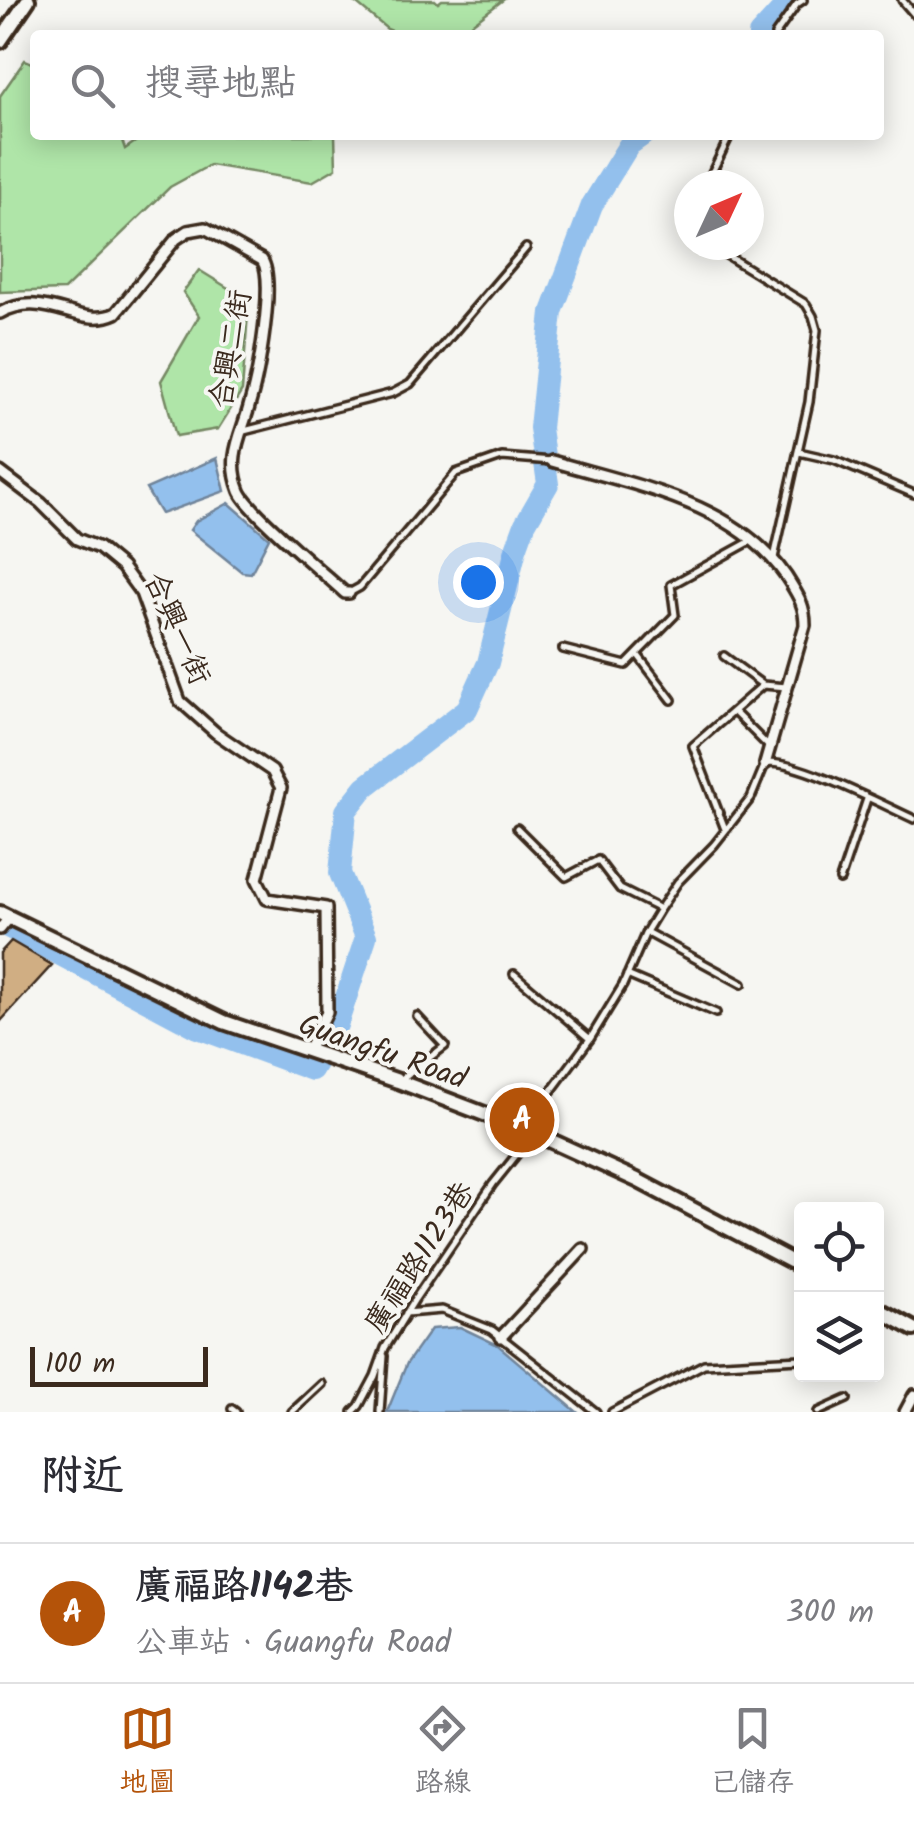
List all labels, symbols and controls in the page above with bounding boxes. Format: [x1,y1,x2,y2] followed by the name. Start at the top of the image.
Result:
[30,30,884,140] search box
[145,55,297,115] text: 搜尋地點
[65,58,120,113] icon: search
[674,170,764,260] north arrow
[198,286,266,413] street label: 合興二街
[453,557,504,608] your location
[130,564,223,693] street label: 合興一街
[292,1002,474,1104] street label: Guangfu Road
[490,1082,554,1158] pin: A
[353,1172,488,1344] street label: 廣福路1123巷
[794,1202,884,1382] map controls
[794,1202,884,1292] button: locate
[794,1292,884,1382] button: layers
[30,1342,208,1386] scale bar
[45,1342,115,1387] text: 100 m
[40,1444,124,1511] text: 附近
[135,1558,353,1618] text: 廣福路1142巷
[62,1588,83,1639] text: A
[785,1588,874,1639] text: 300 m
[135,1618,451,1669] text: 公車站 · Guangfu Road
[120,1701,176,1806] tab: 地圖
[415,1701,471,1806] tab: 路線
[710,1701,794,1806] tab: 已儲存

